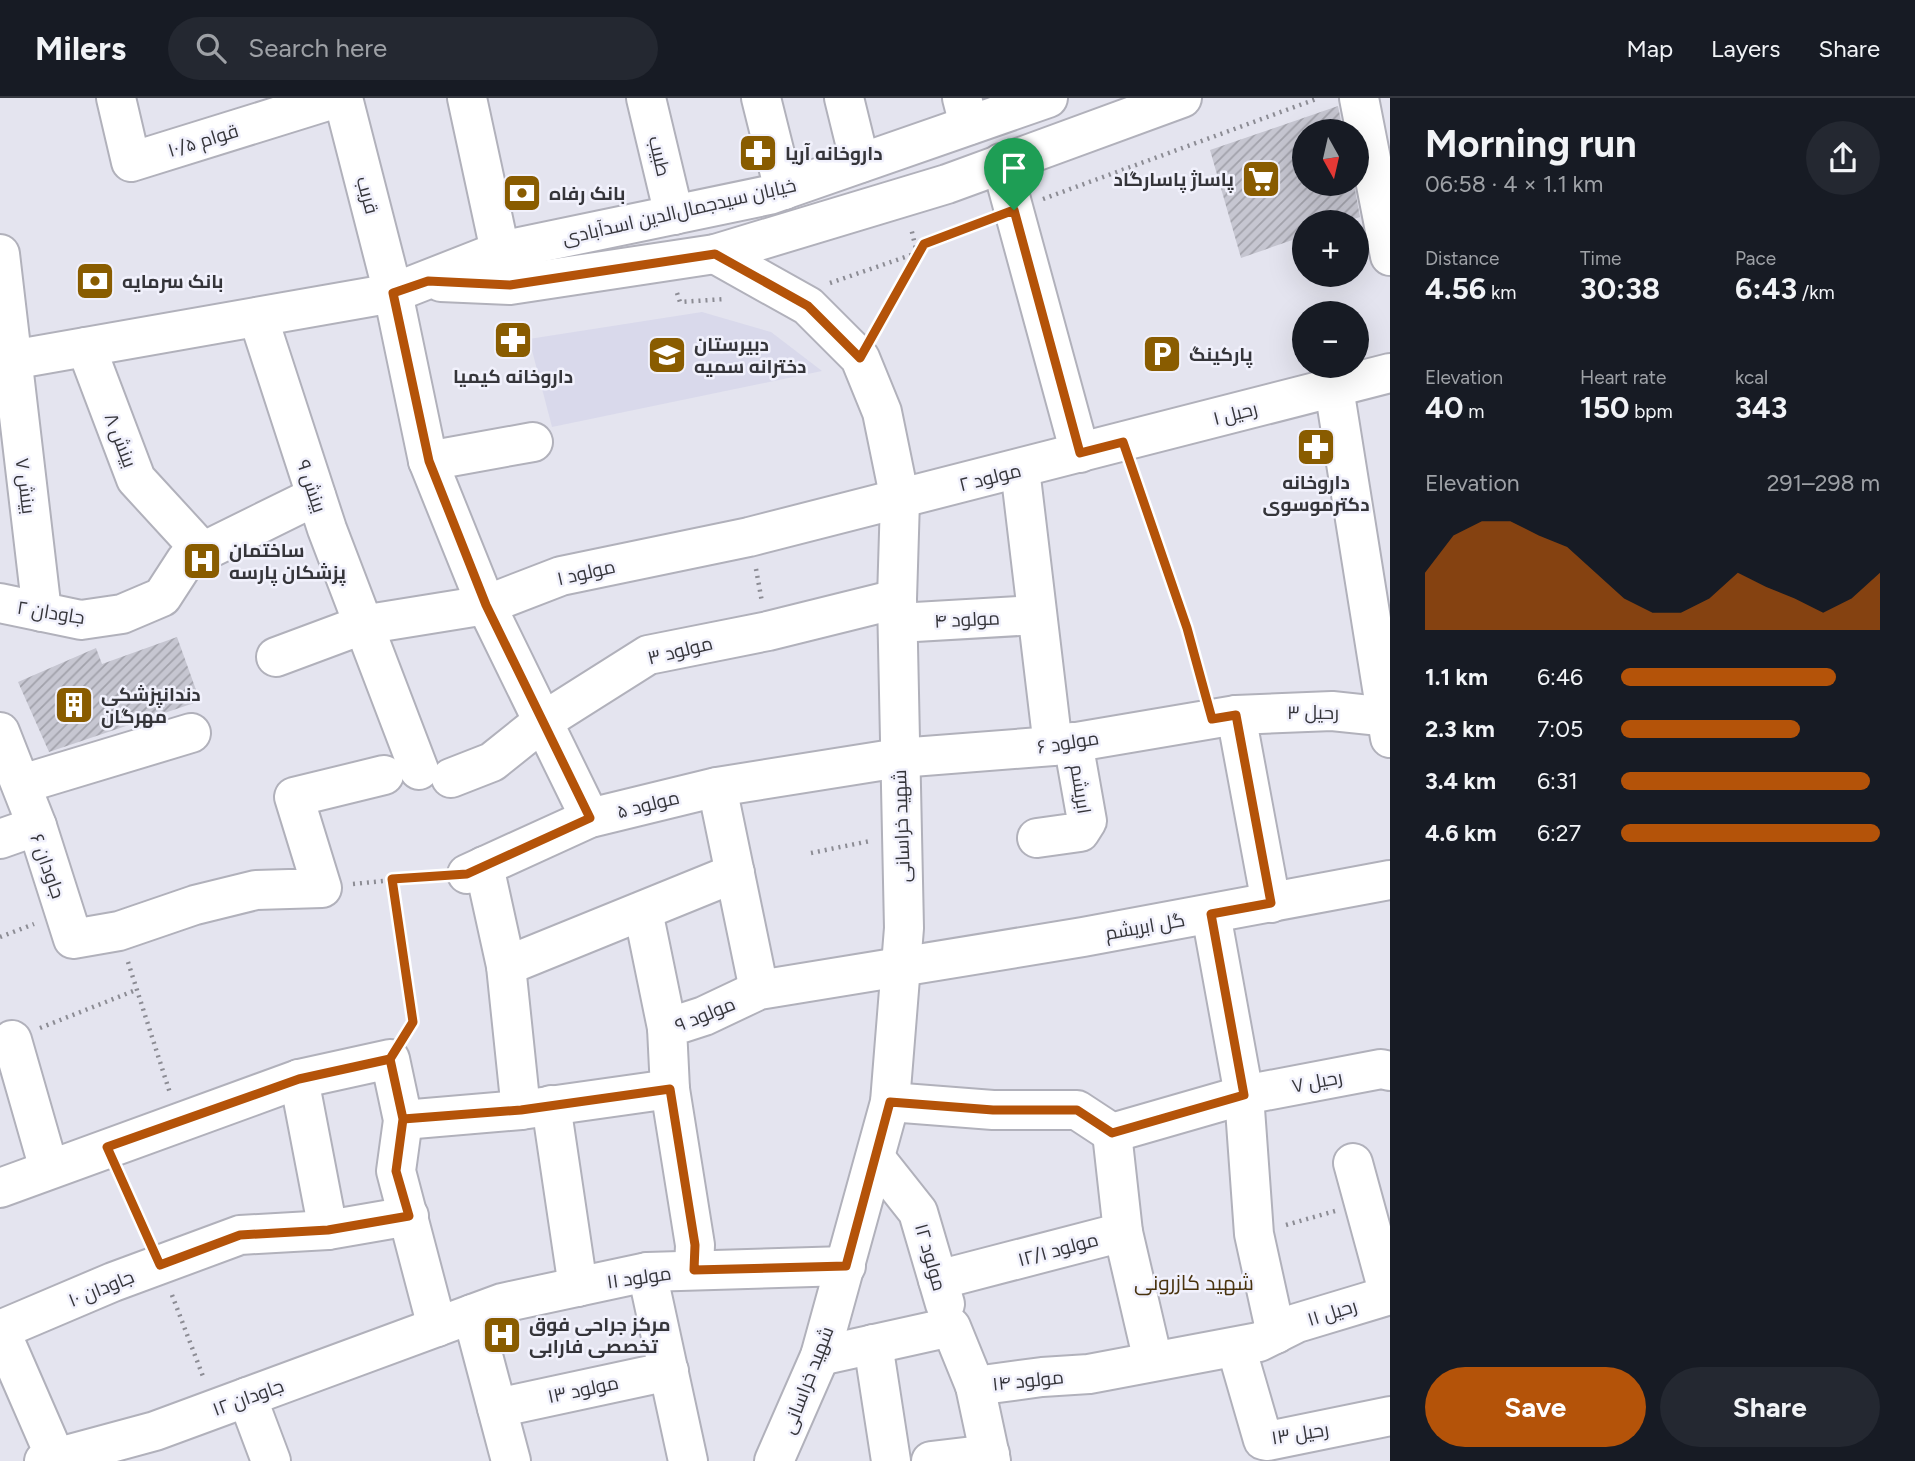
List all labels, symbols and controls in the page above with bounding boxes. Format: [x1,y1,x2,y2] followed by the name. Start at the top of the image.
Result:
[168,17,658,80] search box
[35,29,126,68] text: Milers
[192,29,230,67] icon: search
[248,32,387,64] text: Search here
[1626,34,1673,63] text: Map
[1711,34,1780,63] text: Layers
[1818,34,1880,63] text: Share
[165,119,242,164] street label: قوام ۱۰/۵
[1292,119,1368,196] north arrow
[1292,119,1369,378] map controls
[1425,121,1637,167] text: Morning run
[1806,121,1880,195] button: share
[737,132,779,174] pharmacy icon: داروخانه آریا
[644,134,675,179] street label: طبیب
[984,138,1044,210] pin
[785,142,883,165] place label: داروخانه آریا
[995,149,1033,187] icon: arrive
[1240,158,1282,200] supermarket icon: پاساژ پاسارگاد
[1114,168,1234,193] place label: پاساژ پاسارگاد
[1425,170,1603,198] text: 06:58 · 4 × 1.1 km
[501,172,543,214] bank icon: بانک رفاه
[560,173,798,250] street label: خیابان سیدجمال‌الدین اسدآبادی
[352,174,384,216] street label: قریب
[549,182,625,205] place label: بانک رفاه
[1292,210,1369,287] button: +
[1425,247,1499,270] text: Distance
[1580,247,1621,270] text: Time
[1735,247,1776,270] text: Pace
[74,260,116,302] bank icon: بانک سرمایه
[122,270,224,293] place label: بانک سرمایه
[1425,270,1486,307] text: 4.56
[1580,270,1660,307] text: 30:38
[1735,270,1797,307] text: 6:43
[1486,281,1516,304] text: km
[1797,281,1835,304] text: /km
[1292,301,1369,378] button: −
[492,319,534,361] pharmacy icon: داروخانه کیمیا
[694,333,807,378] place label: دبیرستان دخترانه سمیه
[1141,333,1183,375] parking icon: پارکینگ
[646,334,688,376] school or university icon: دبیرستان دخترانه سمیه
[1189,343,1253,368] place label: پارکینگ
[453,365,573,388] place label: داروخانه کیمیا
[1425,366,1503,389] text: Elevation
[1580,366,1666,389] text: Heart rate
[1735,366,1768,389] text: kcal
[1425,389,1463,426] text: 40
[1580,389,1630,426] text: 150
[1735,389,1787,426] text: 343
[1211,397,1260,430] street label: رحیل ۱
[1463,400,1484,423] text: m
[1630,400,1673,423] text: bpm
[100,410,141,471] street label: بینش ۸
[1295,426,1337,468] pharmacy icon: داروخانه دکترموسوی
[11,457,40,516] street label: بینش ۷
[292,457,331,516] street label: بینش ۹
[957,459,1024,496] street label: مولود ۲
[1425,469,1520,497] text: Elevation
[1767,469,1880,497] text: 291–298 m
[1262,471,1370,516] place label: داروخانه دکترموسوی
[229,539,346,586] place label: ساختمان پزشکان پارسه
[181,540,223,582] hospital icon: ساختمان پزشکان پارسه
[555,555,618,590] street label: مولود ۱
[15,596,86,629] street label: جاودان ۲
[934,606,1001,633] street label: مولود ۴
[645,631,715,670] street label: مولود ۳
[1425,663,1488,691] text: 1.1 km
[1537,663,1583,691] text: 6:46
[101,683,201,728] place label: دندانپزشکی مهرگان
[53,684,95,726] building icon: دندانپزشکی مهرگان
[1287,701,1339,724] street label: رحیل ۳
[1425,715,1495,743] text: 2.3 km
[1537,715,1583,743] text: 7:05
[1035,726,1101,759] street label: مولود ۶
[1063,763,1096,816] street label: ابریشم
[1425,767,1496,795] text: 3.4 km
[1537,767,1578,795] text: 6:31
[888,769,915,883] street label: شهید خراسانی
[614,786,682,823] street label: مولود ۵
[1425,819,1497,847] text: 4.6 km
[1537,819,1581,847] text: 6:27
[25,831,70,902] street label: جاودان ۶
[1103,908,1187,947] street label: گل ابریشم
[672,992,739,1037] street label: مولود ۹
[1290,1065,1344,1098] street label: رحیل ۷
[910,1221,951,1294] street label: مولود ۱۲
[1015,1228,1101,1271] street label: مولود ۱۲/۱
[605,1262,673,1293] street label: مولود ۱۱
[65,1265,137,1312] street label: جاودان ۱۰
[1134,1270,1254,1296] district label: شهید کازرونی
[1304,1294,1360,1331] street label: رحیل ۱۱
[529,1313,670,1358] place label: مرکز جراحی فوق تخصصی فارابی
[481,1314,523,1356] hospital icon: مرکز جراحی فوق تخصصی فارابی
[776,1323,838,1437] street label: شهید خراسانی
[991,1365,1065,1396] street label: مولود ۱۴
[1425,1367,1646,1447] button: Save
[1660,1367,1880,1447] button: Share
[546,1371,621,1408] street label: مولود ۱۳
[209,1374,287,1421] street label: جاودان ۱۲
[1270,1418,1330,1449] street label: رحیل ۱۳

